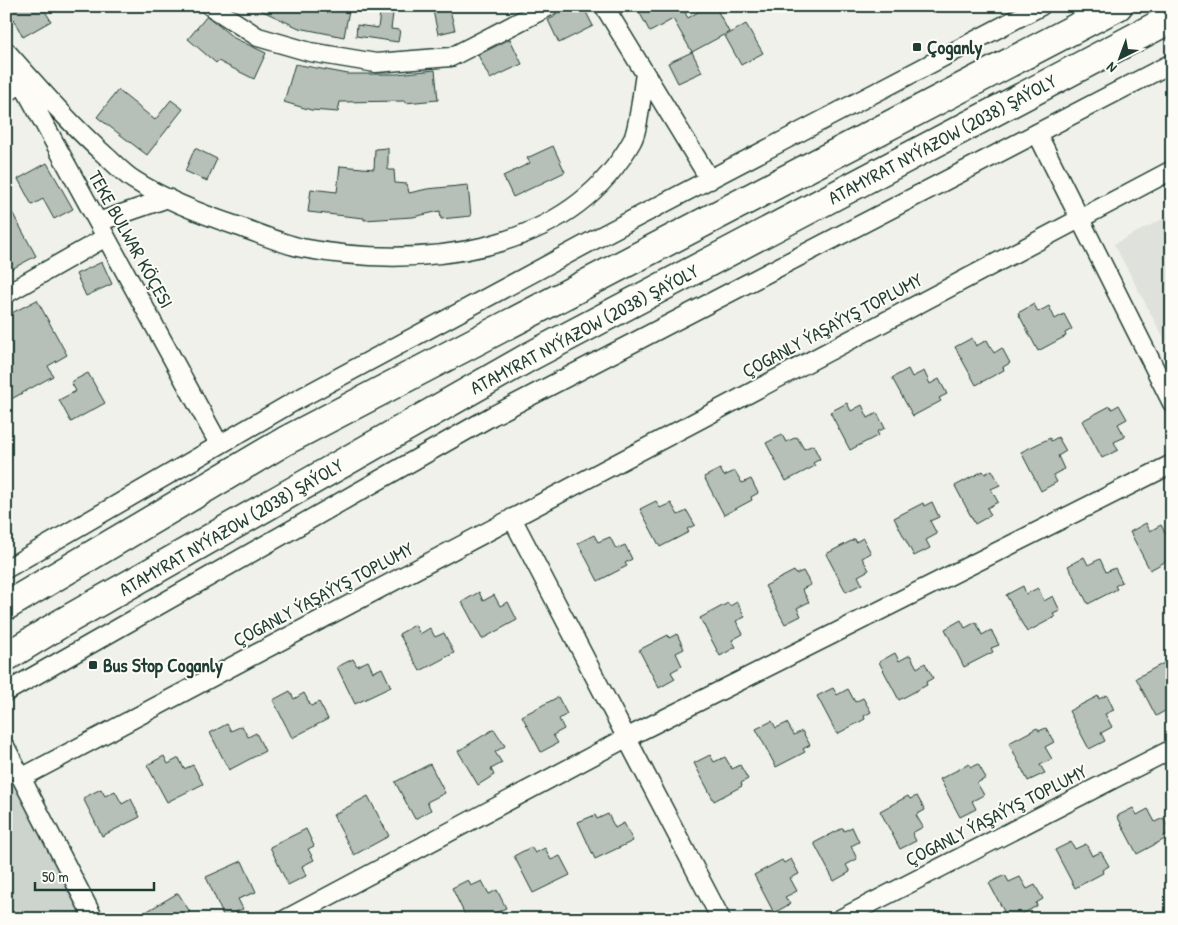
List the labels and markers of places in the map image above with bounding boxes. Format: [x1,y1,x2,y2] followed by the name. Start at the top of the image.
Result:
[927,34,983,61] place label: Çoganly
[911,41,923,53] marker: Çoganly
[103,652,223,679] place label: Bus Stop Coganly
[87,659,99,671] marker: Bus Stop Coganly

